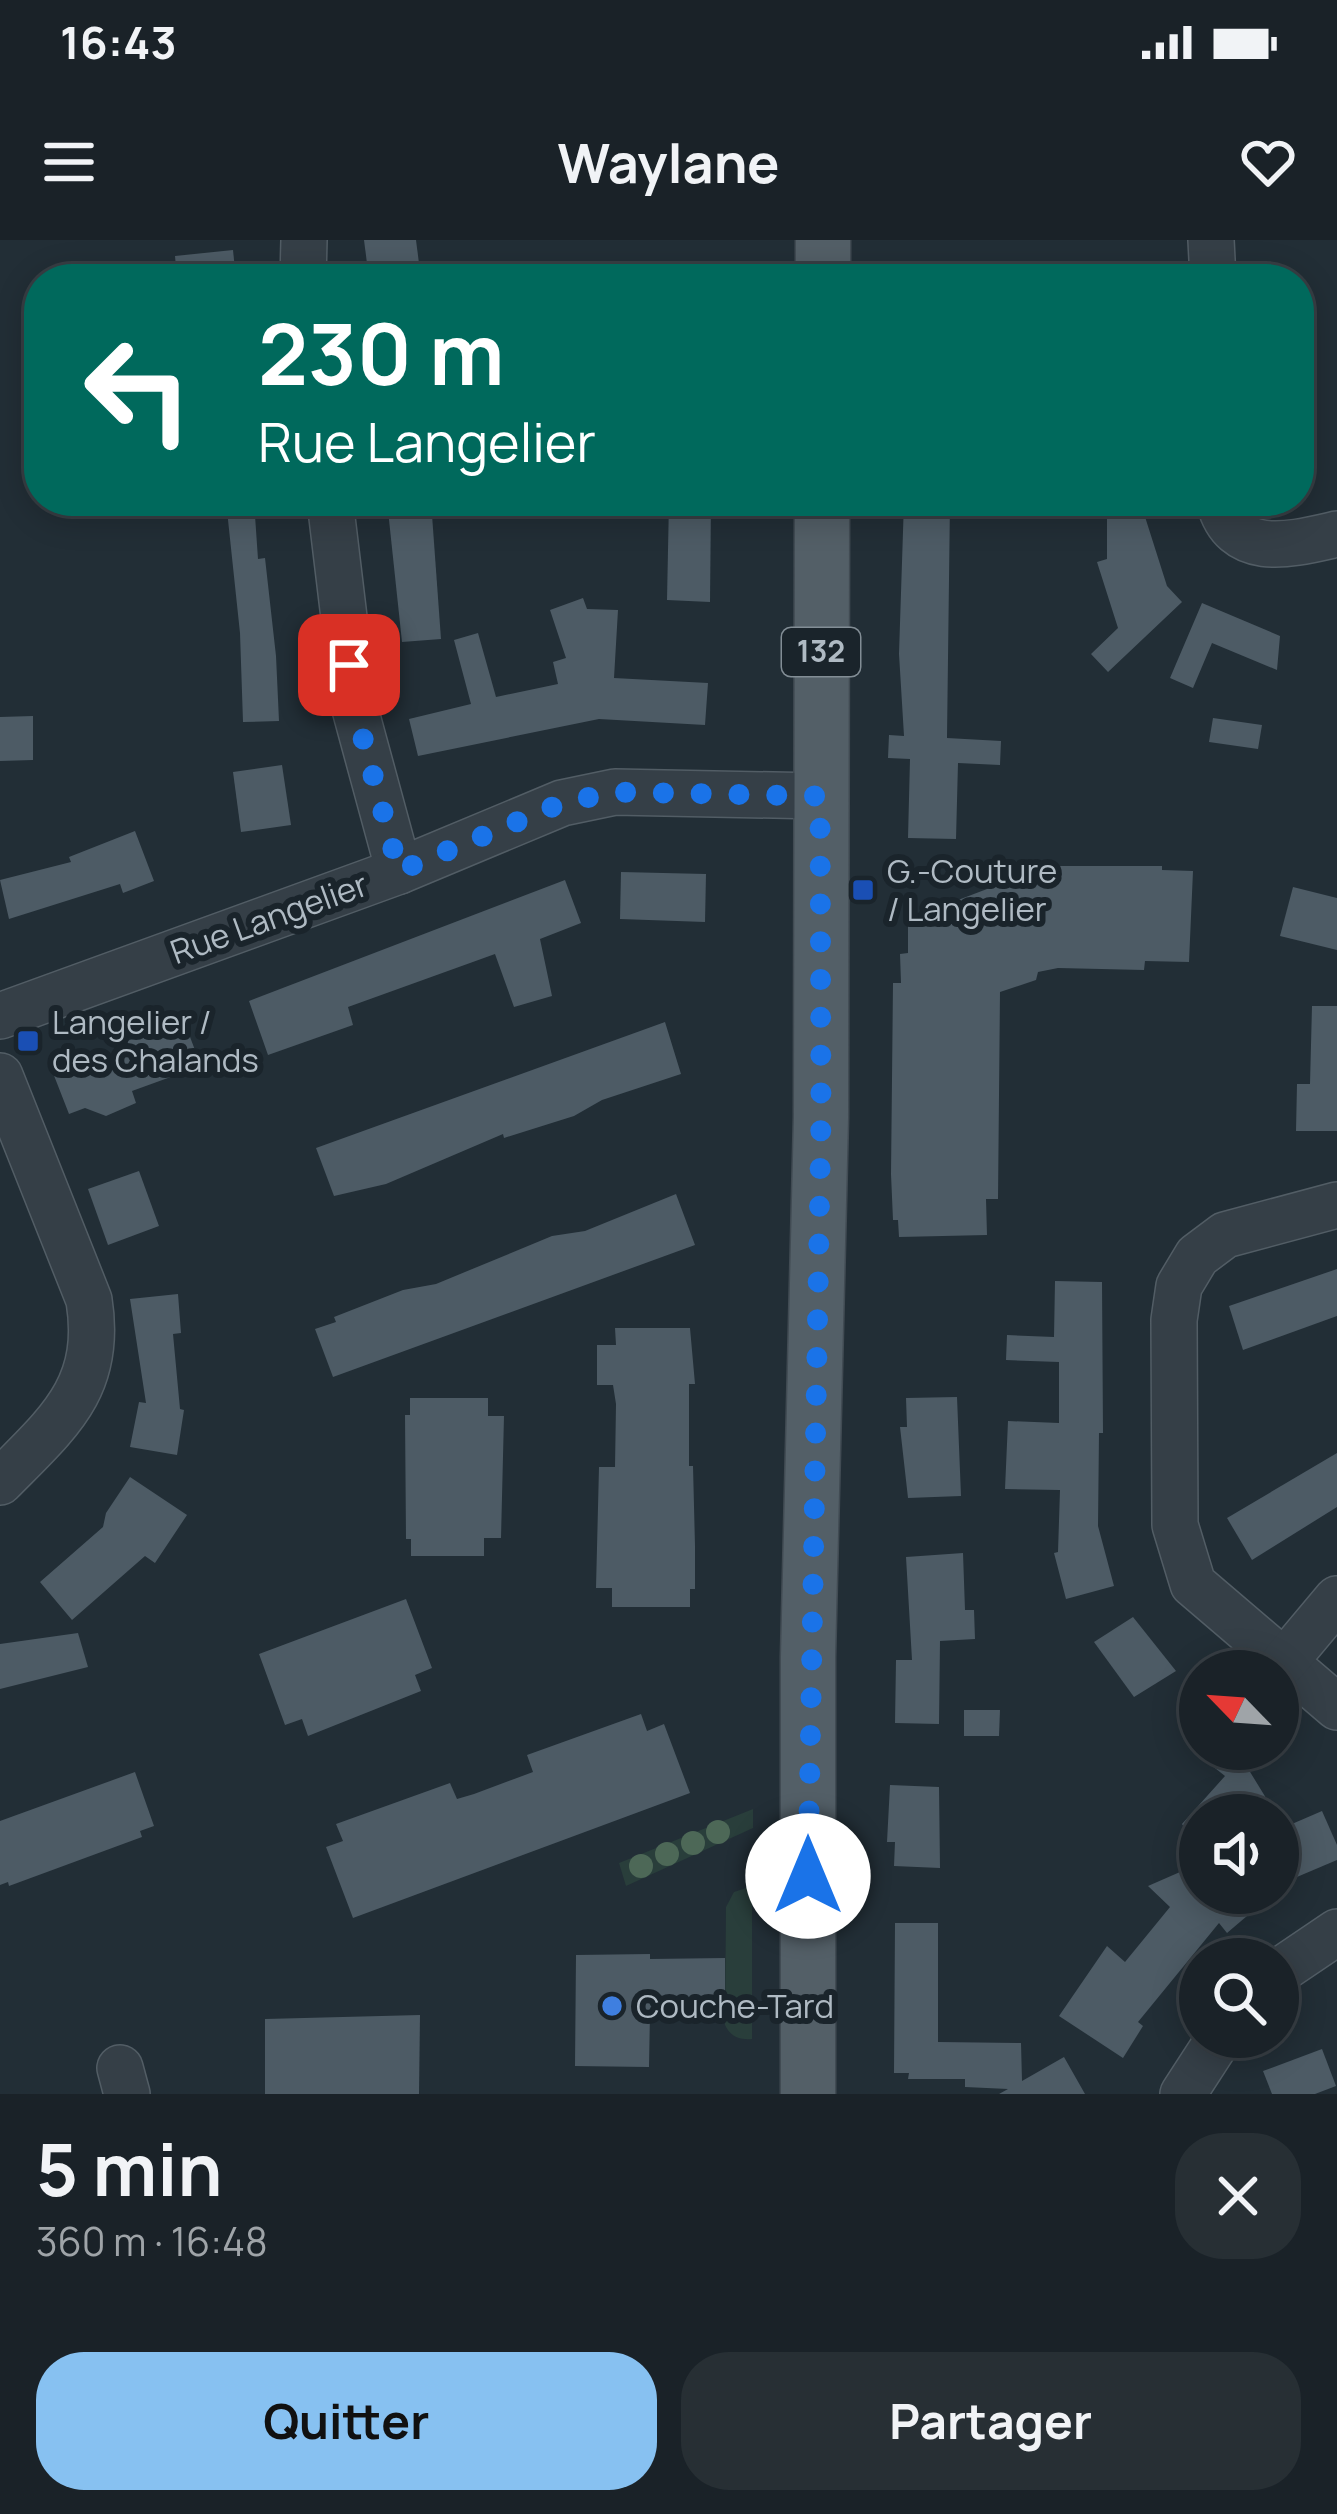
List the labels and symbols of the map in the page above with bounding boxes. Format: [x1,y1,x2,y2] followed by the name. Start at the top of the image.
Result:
[298,614,400,716] pin
[782,628,860,676] road number: 132
[887,848,1057,931] place label: G.-Couture / Langelier
[164,861,374,974] street label: Rue Langelier
[850,877,876,903] marker: G.-Couture / Langelier
[52,999,259,1082] place label: Langelier / des Chalands
[15,1028,41,1054] marker: Langelier / des Chalands
[1179,1650,1299,1770] north arrow
[745,1813,871,1939] position arrow
[636,1983,834,2028] place label: Couche-Tard
[599,1993,625,2019] marker: Couche-Tard

